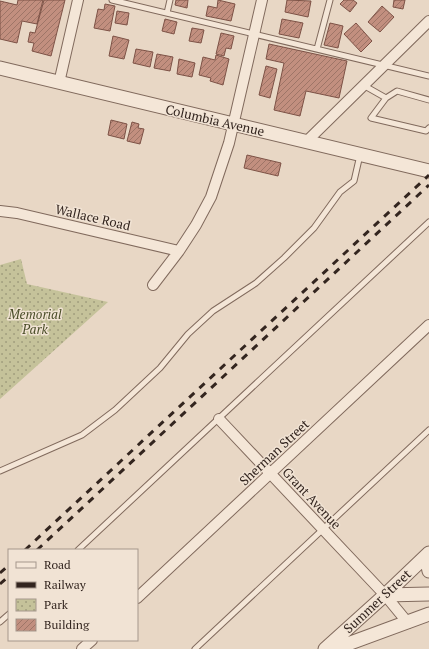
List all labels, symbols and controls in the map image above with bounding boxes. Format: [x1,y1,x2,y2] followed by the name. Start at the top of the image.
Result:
[164,100,266,140] street label: Columbia Avenue
[54,200,132,234] street label: Wallace Road
[7,305,62,338] park label: Memorial Park
[235,415,313,489] street label: Sherman Street
[279,463,345,533] street label: Grant Avenue
[8,549,138,641] legend
[44,557,71,572] text: Road
[339,565,415,637] street label: Summer Street
[44,577,87,592] text: Railway
[44,597,69,612] text: Park
[44,617,90,632] text: Building

